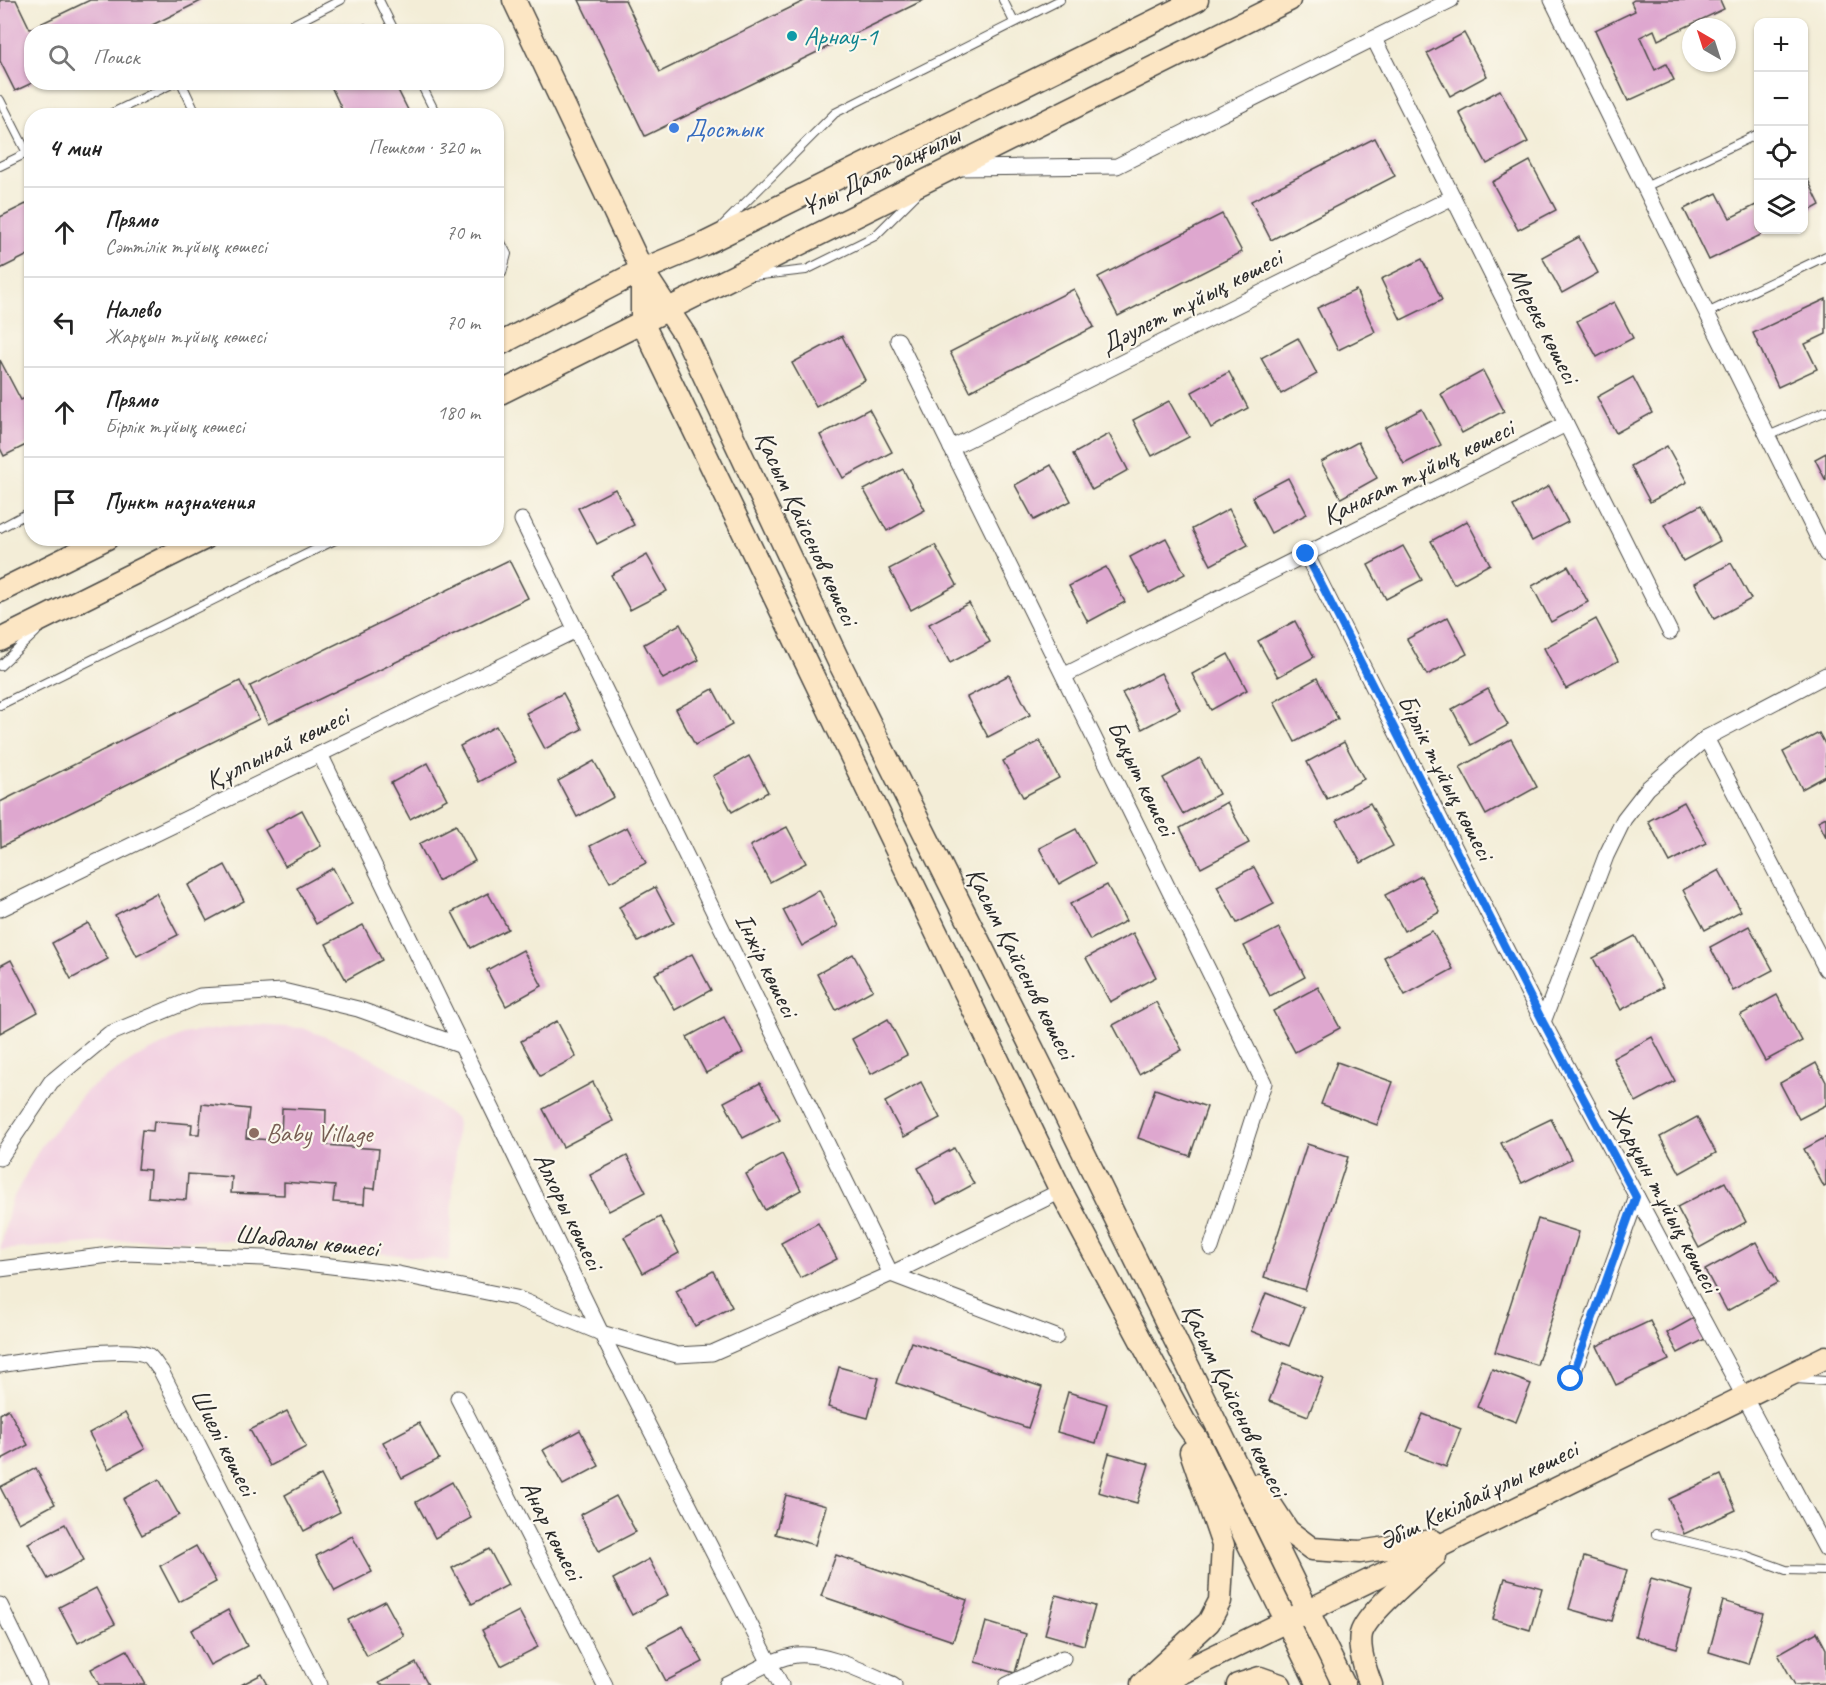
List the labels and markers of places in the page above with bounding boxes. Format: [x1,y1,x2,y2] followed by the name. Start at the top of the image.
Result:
[804,20,879,53] place label: Арнау-1
[785,29,799,43] marker: Арнау-1
[686,112,765,145] place label: Достык
[667,121,681,135] marker: Достык
[266,1117,375,1150] place label: Baby Village
[247,1126,261,1140] marker: Baby Village

